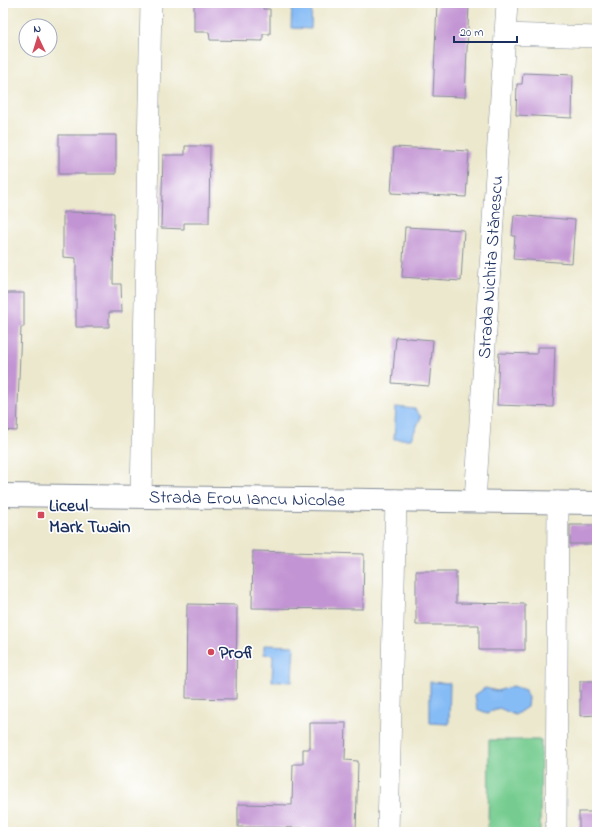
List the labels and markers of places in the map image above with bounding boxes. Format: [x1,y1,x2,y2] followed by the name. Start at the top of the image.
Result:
[49,494,131,541] place label: Liceul Mark Twain
[36,510,46,520] marker: Liceul Mark Twain
[219,641,255,667] place label: Profi
[206,647,216,657] marker: Profi

